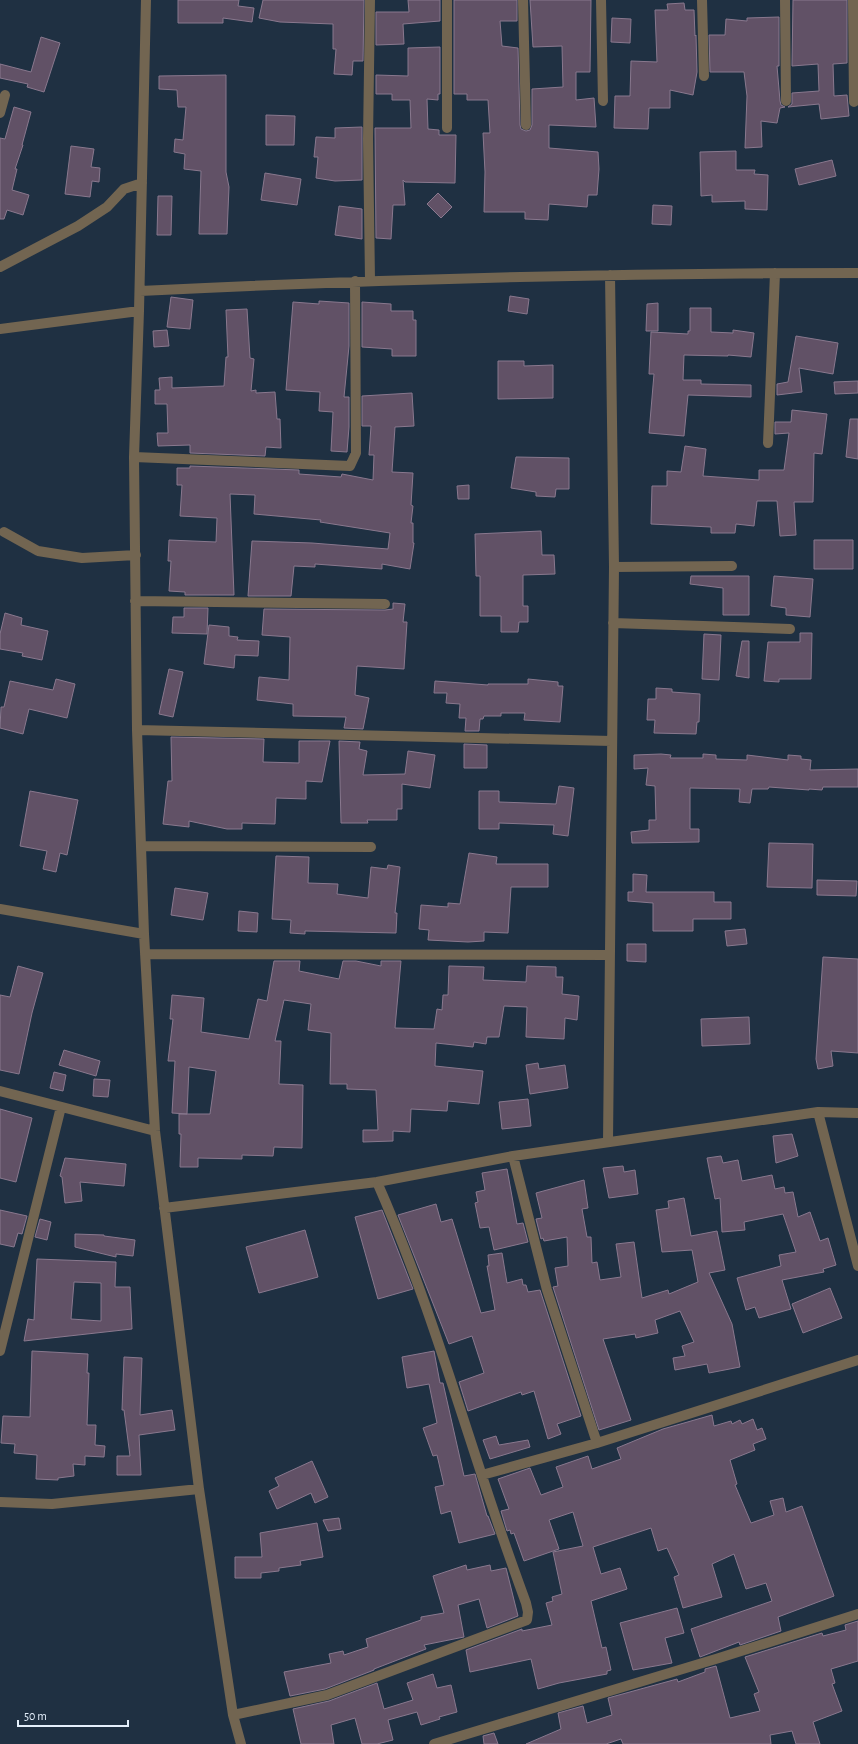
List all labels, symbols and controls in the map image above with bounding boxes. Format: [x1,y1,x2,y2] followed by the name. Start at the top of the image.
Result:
[18,1702,128,1728] scale bar
[24,1710,47,1722] text: 50 m

